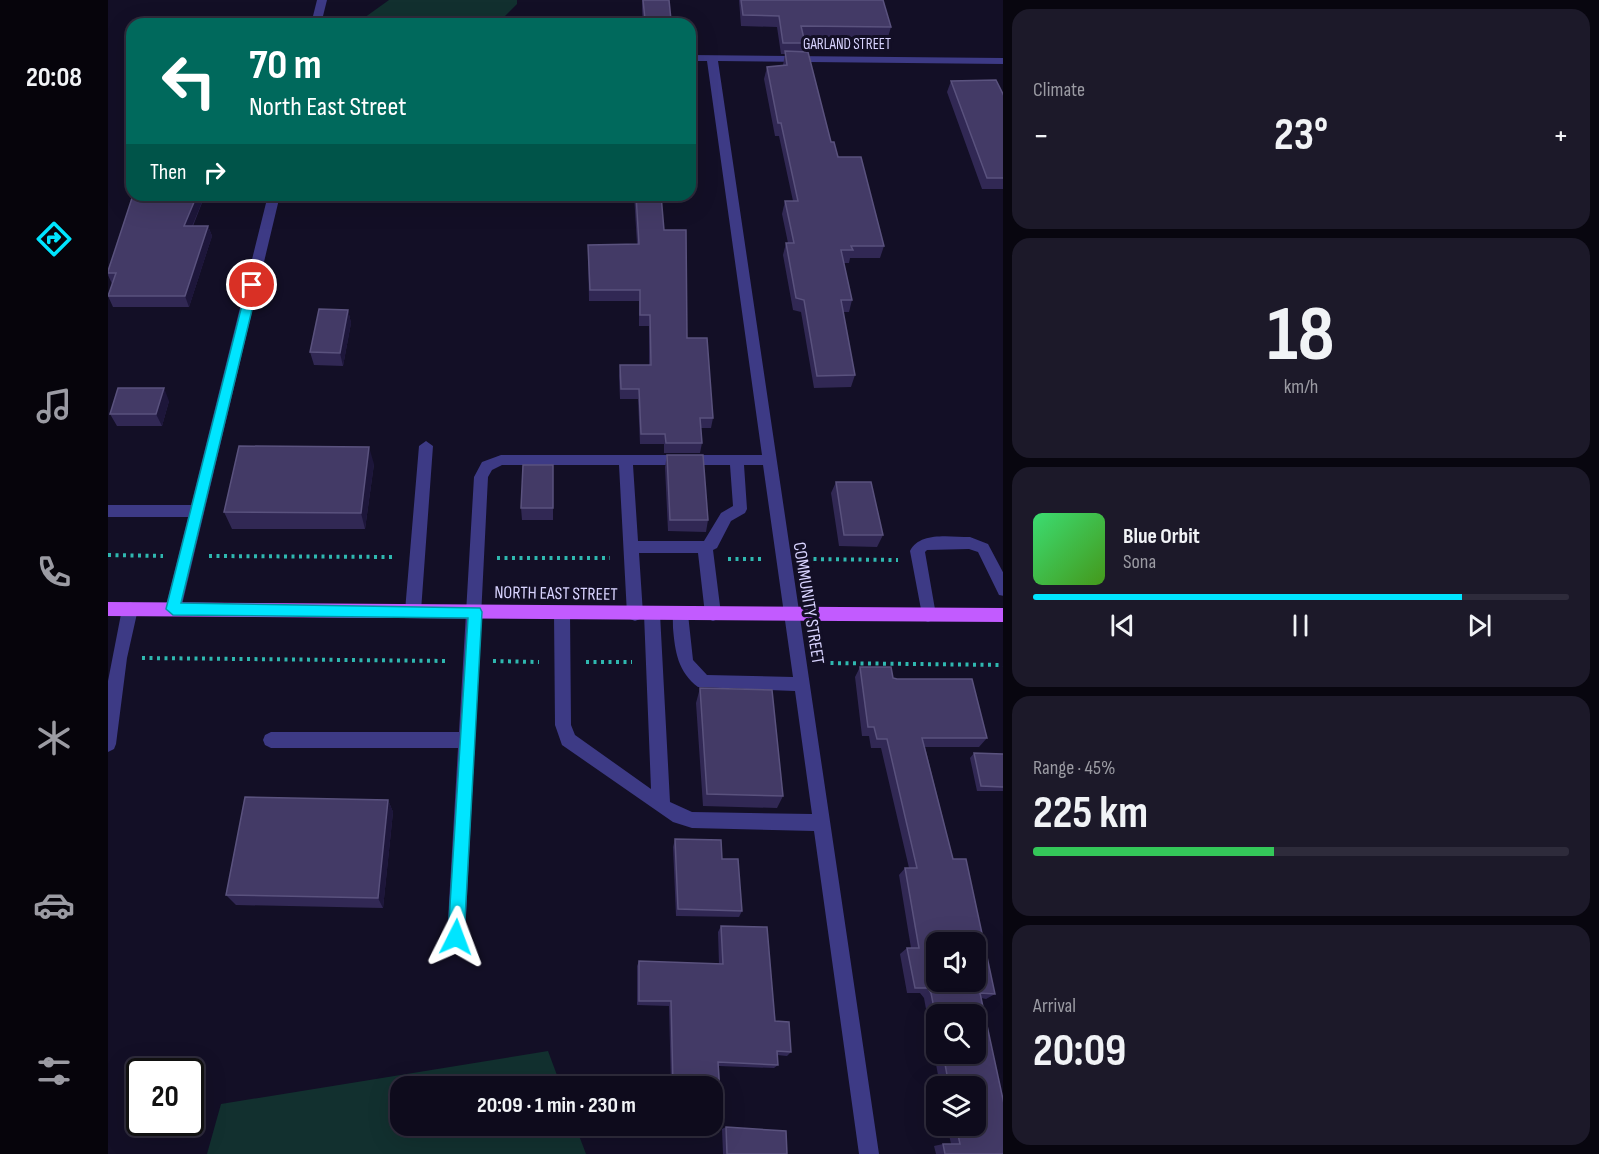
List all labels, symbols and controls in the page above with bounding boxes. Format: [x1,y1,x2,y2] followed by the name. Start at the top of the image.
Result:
[803,35,891,54] street label: GARLAND STREET
[249,40,322,91] text: 70 m
[150,42,228,120] icon: left
[26,62,82,94] text: 20:08
[1033,78,1085,102] text: Climate
[249,91,406,123] text: North East Street
[1274,108,1328,163] text: 23°
[1033,116,1049,156] text: −
[1553,116,1569,156] text: +
[198,156,231,189] icon: right
[150,159,186,186] text: Then
[33,218,75,260] icon: directions
[226,259,277,310] pin
[235,268,268,301] icon: arrive
[1267,289,1335,382] text: 18
[1284,375,1318,399] text: km/h
[33,385,75,427] icon: music
[1123,523,1200,550] text: Blue Orbit
[788,540,829,666] street label: COMMUNITY STREET
[1123,550,1156,574] text: Sona
[33,551,75,593] icon: phone
[494,582,618,605] street label: NORTH EAST STREET
[1106,609,1139,642] icon: previous
[1284,609,1317,642] icon: pause
[1463,609,1496,642] icon: next
[33,717,75,759] icon: climate
[1033,756,1115,780] text: Range · 45%
[1033,786,1148,841] text: 225 km
[33,884,75,926] icon: car
[424,905,488,969] position arrow
[926,932,986,1136] map controls
[926,932,986,992] button: sound
[1033,994,1076,1018] text: Arrival
[926,1004,986,1064] button: search
[1033,1024,1126,1079] text: 20:09
[33,1050,75,1092] icon: filters
[126,1058,204,1136] speed limit sign: 20
[926,1076,986,1136] button: layers
[477,1092,636,1119] text: 20:09 · 1 min · 230 m

